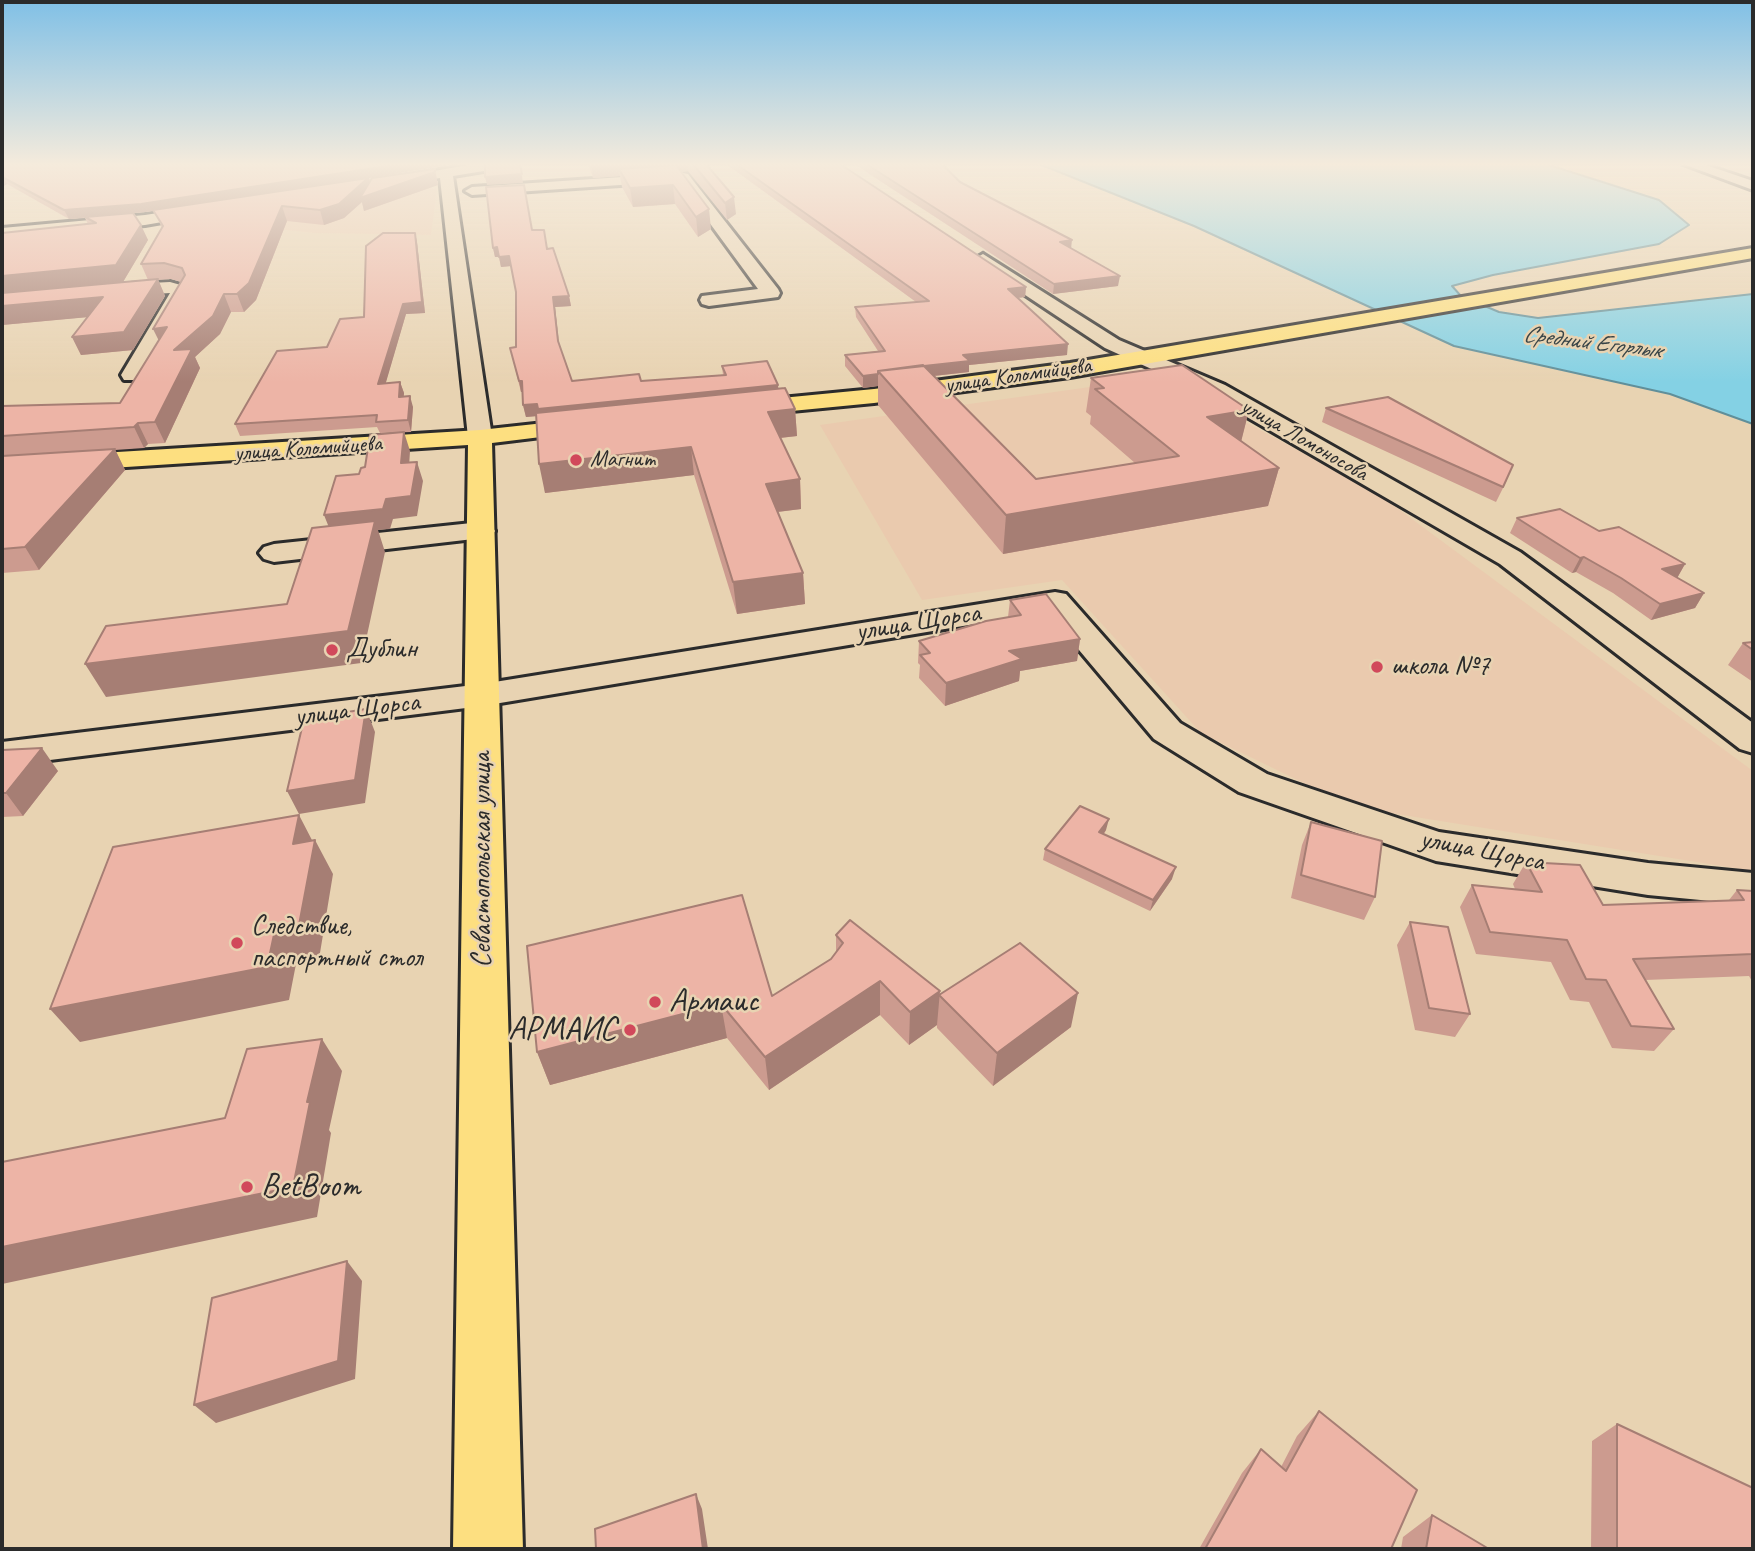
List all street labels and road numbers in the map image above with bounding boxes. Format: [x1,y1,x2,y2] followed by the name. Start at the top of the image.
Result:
[943,352,1093,400] street label: улица Коломийцева
[1236,393,1372,487] street label: улица Ломоносова
[233,430,383,468] street label: улица Коломийцева
[853,597,983,649] street label: улица Щорса
[293,686,421,734] street label: улица Щорса
[466,752,500,968] street label: Севастопольская улица
[1417,823,1547,879] street label: улица Щорса

